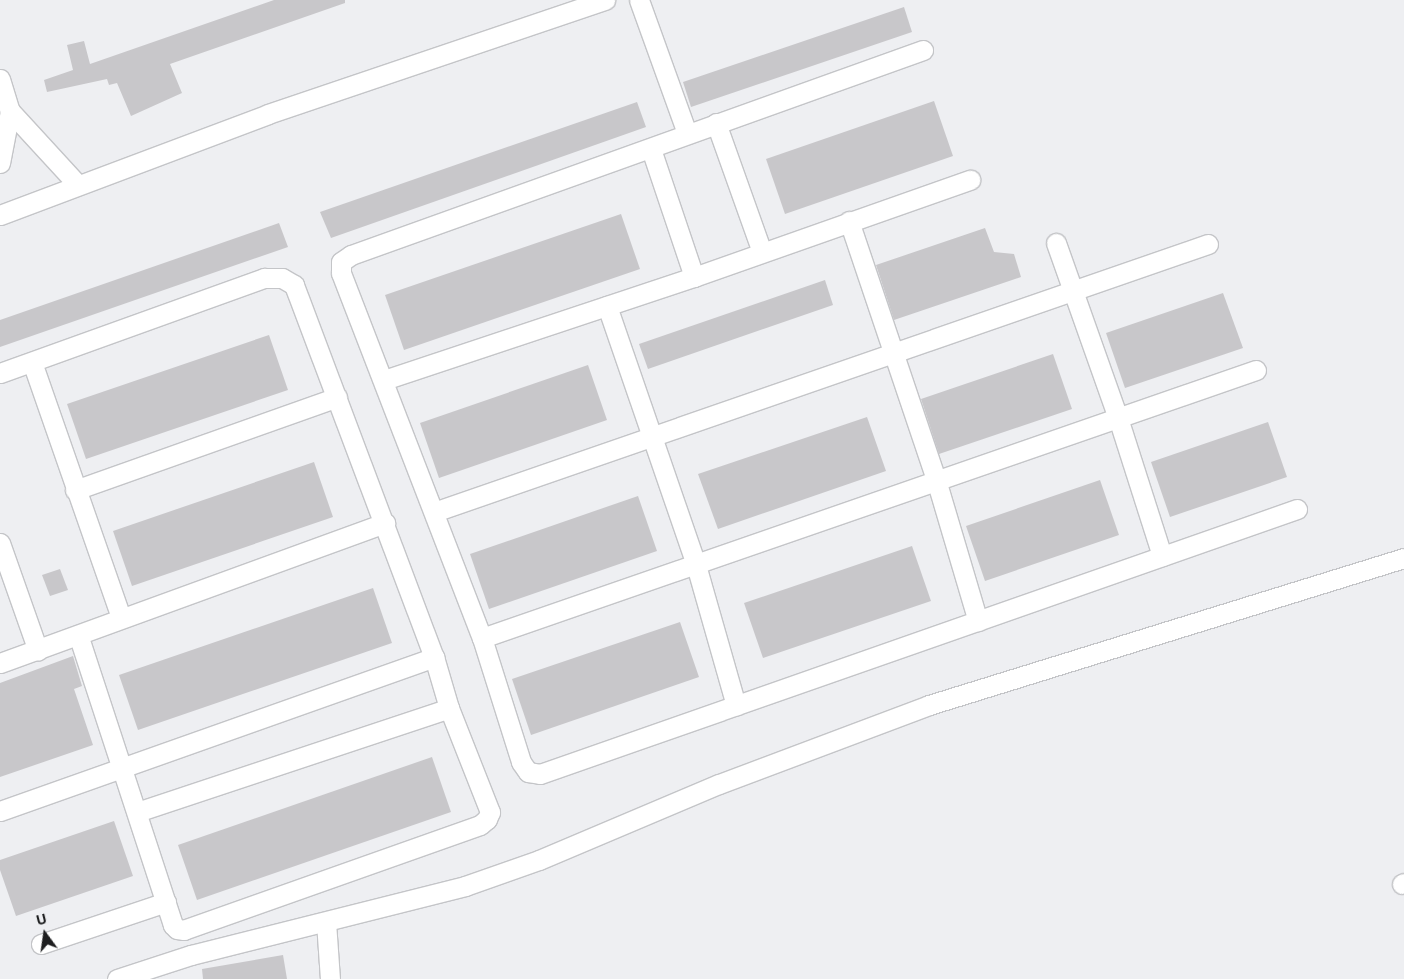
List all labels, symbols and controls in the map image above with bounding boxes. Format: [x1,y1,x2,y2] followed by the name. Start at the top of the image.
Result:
[34,908,49,929] text: U
[20,909,70,959] north arrow

